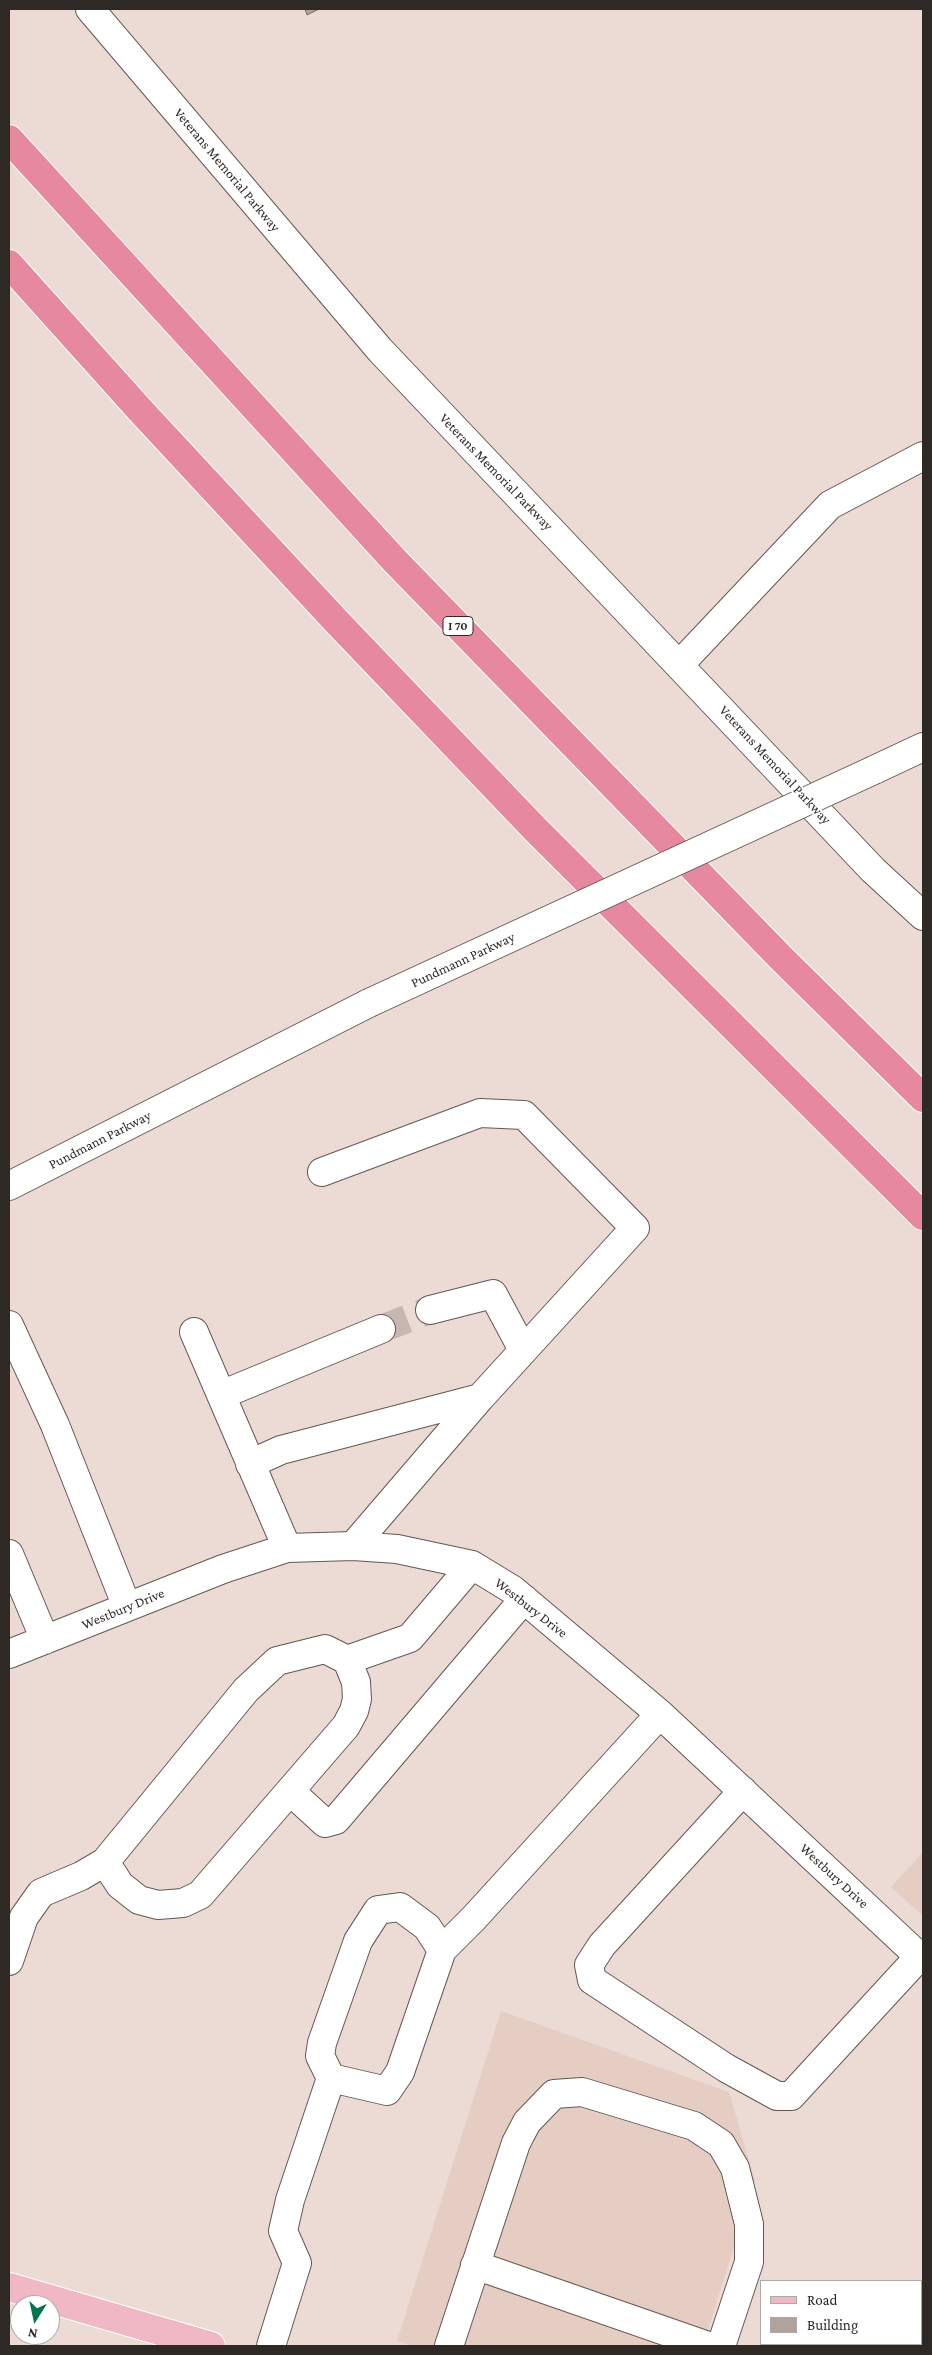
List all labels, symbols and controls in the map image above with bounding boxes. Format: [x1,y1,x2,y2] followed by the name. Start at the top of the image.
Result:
[170,105,284,235] street label: Veterans Memorial Parkway
[436,410,556,534] street label: Veterans Memorial Parkway
[443,616,473,636] road number: I 70
[716,702,834,828] street label: Veterans Memorial Parkway
[408,929,518,991] street label: Pundmann Parkway
[46,1107,154,1173] street label: Pundmann Parkway
[491,1574,571,1642] street label: Westbury Drive
[79,1585,167,1633] street label: Westbury Drive
[796,1840,872,1912] street label: Westbury Drive
[760,2280,922,2345] legend
[807,2292,837,2308] text: Road
[10,2295,60,2345] north arrow
[807,2317,858,2333] text: Building
[26,2325,39,2342] text: N

